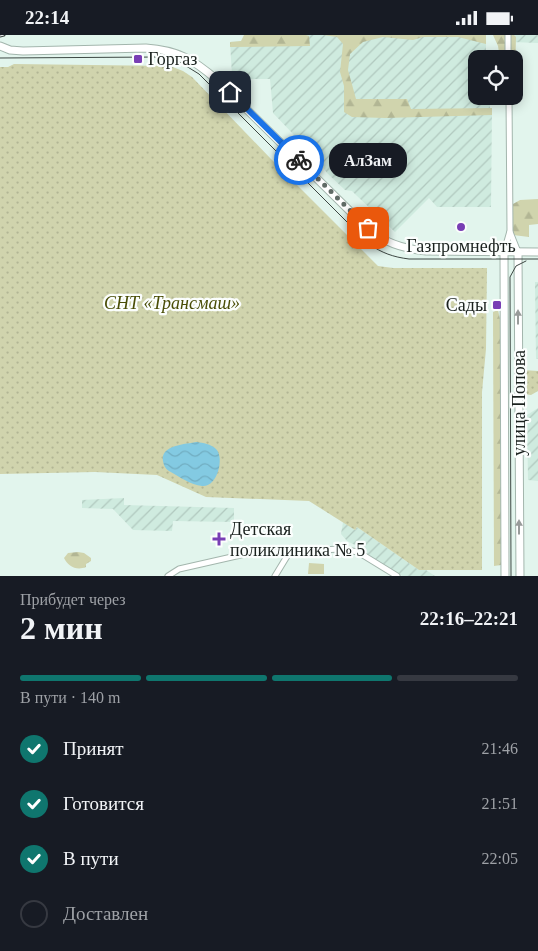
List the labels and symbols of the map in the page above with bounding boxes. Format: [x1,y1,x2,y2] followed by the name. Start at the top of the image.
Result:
[148,49,197,69] place label: Горгаз
[132,53,144,65] marker: Горгаз
[209,71,251,113] pin
[274,135,324,185] courier
[329,143,407,178] callout: АлЗам
[347,207,389,249] pin
[455,221,467,233] marker: Газпромнефть
[406,236,516,256] place label: Газпромнефть
[104,293,240,313] park label: СНТ «Трансмаш»
[446,295,487,315] place label: Сады
[491,299,503,311] marker: Сады
[514,309,522,325] one-way arrow
[509,350,529,456] street label: улица Попова
[230,519,365,560] place label: Детская поликлиника № 5
[515,519,523,535] one-way arrow
[212,532,226,546] marker: Детская поликлиника № 5

